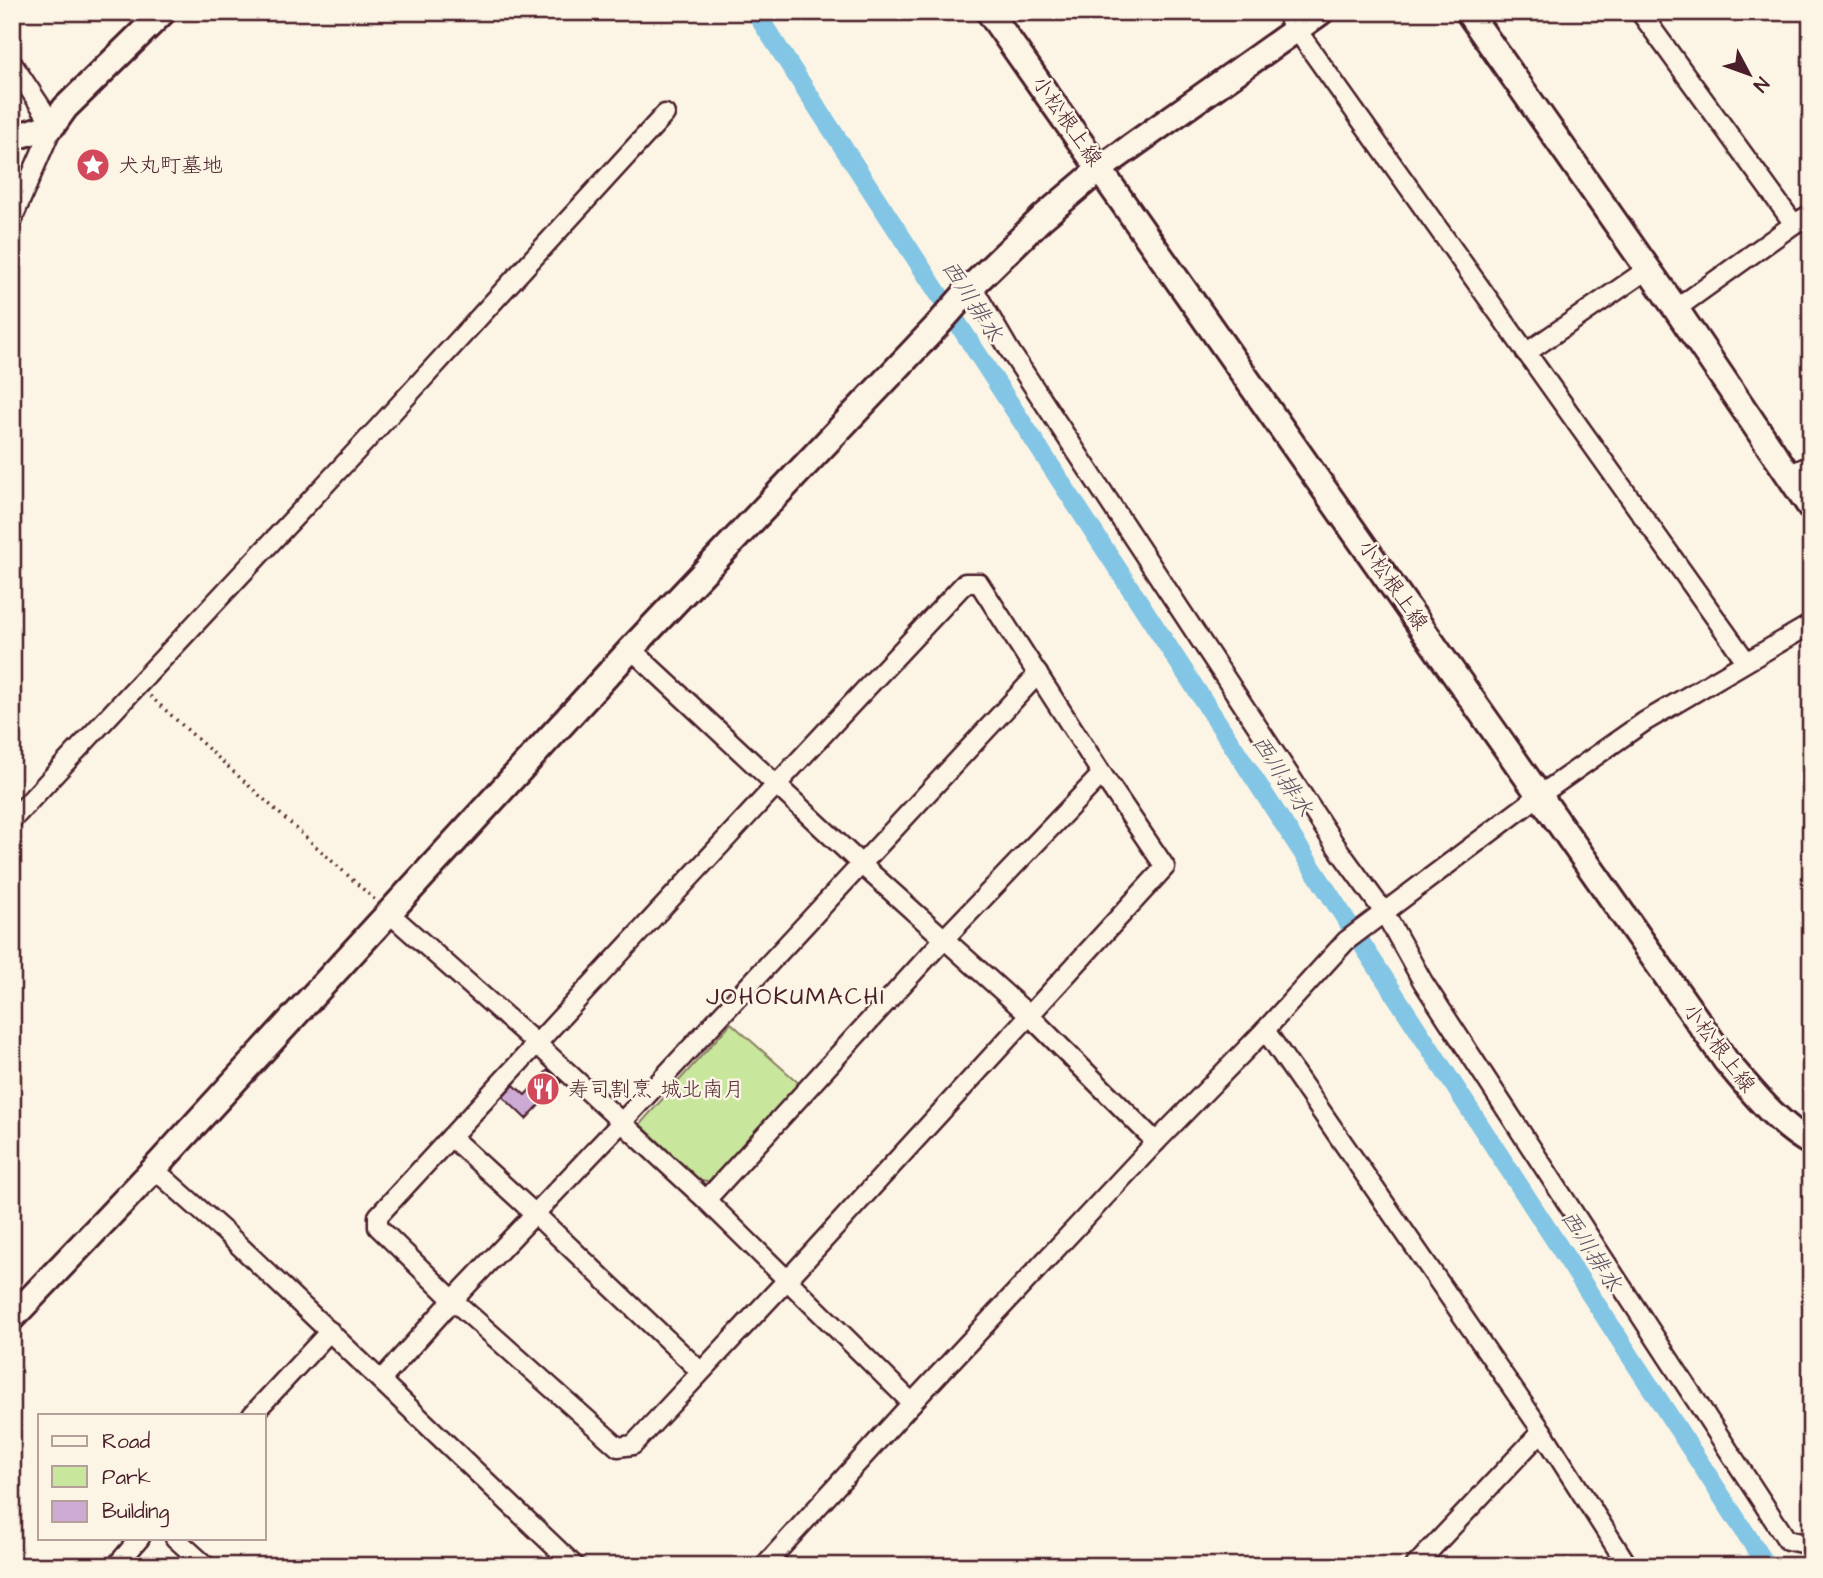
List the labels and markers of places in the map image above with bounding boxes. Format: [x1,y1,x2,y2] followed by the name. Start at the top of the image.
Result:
[74,146,112,184] place icon: 犬丸町墓地
[118,151,223,180] place label: 犬丸町墓地
[524,1070,562,1108] restaurant icon: 寿司割烹 城北南月
[568,1075,744,1104] place label: 寿司割烹 城北南月

